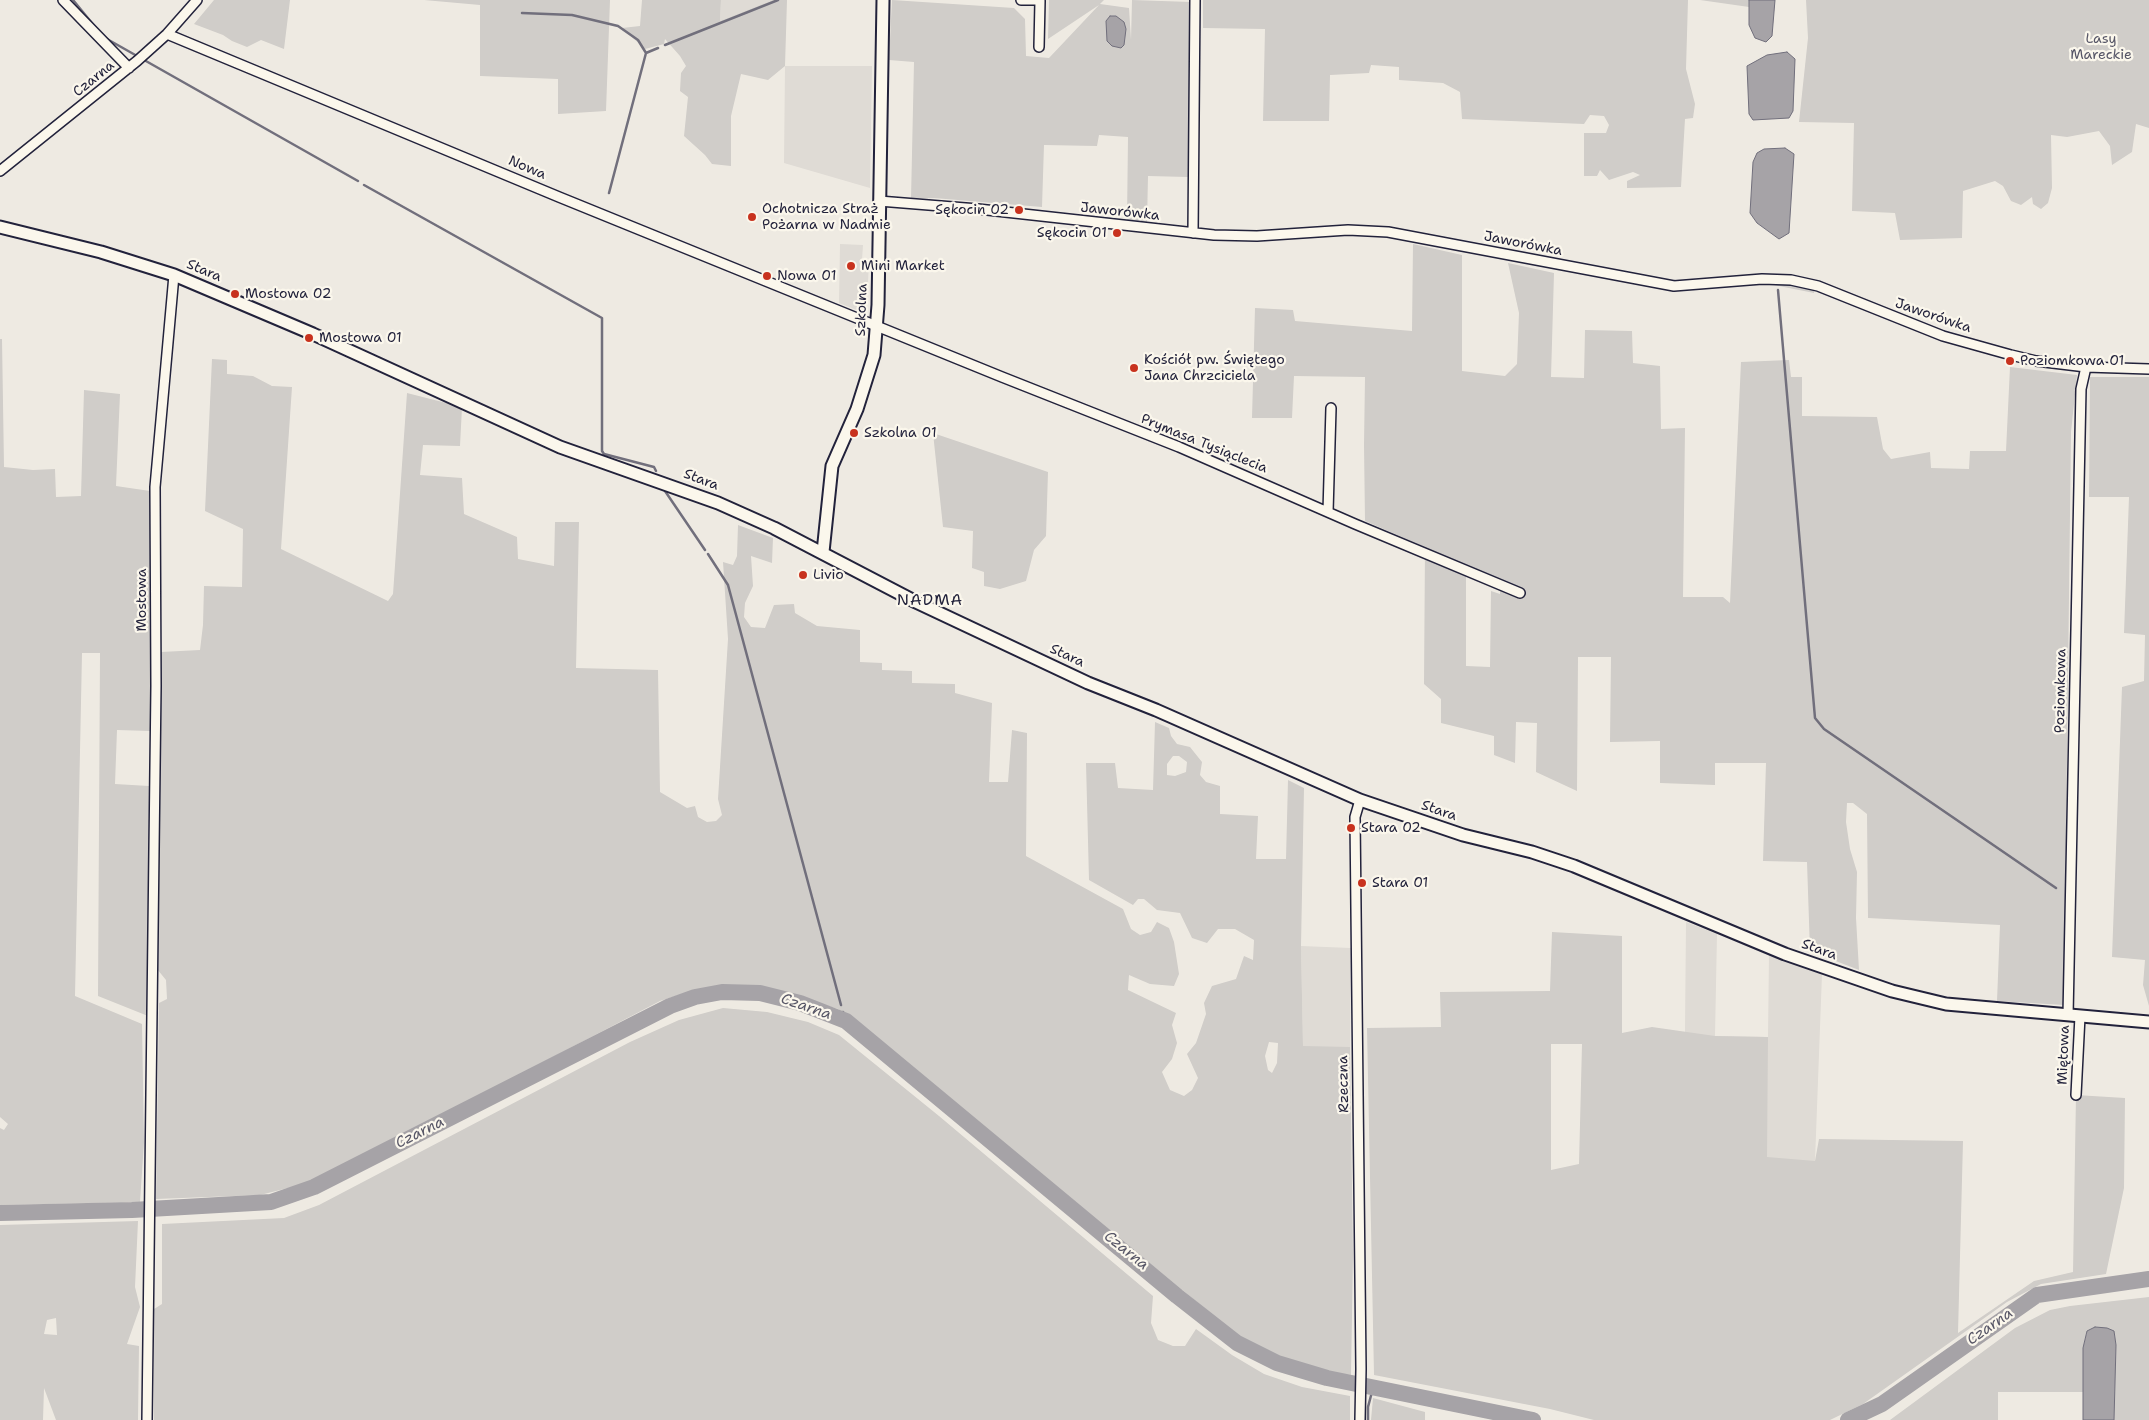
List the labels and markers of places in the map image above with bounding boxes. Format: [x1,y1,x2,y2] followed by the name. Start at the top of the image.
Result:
[762,201,891,233] place label: Ochotnicza Straż Pożarna w Nadmie
[935,202,1009,218] place label: Sękocin 02
[1013,204,1025,216] marker: Sękocin 02
[746,211,758,223] marker: Ochotnicza Straż Pożarna w Nadmie
[1037,225,1107,241] place label: Sękocin 01
[1111,227,1123,239] marker: Sękocin 01
[861,258,945,274] place label: Mini Market
[845,260,857,272] marker: Mini Market
[777,268,836,284] place label: Nowa 01
[761,270,773,282] marker: Nowa 01
[245,286,331,302] place label: Mostowa 02
[229,288,241,300] marker: Mostowa 02
[319,330,402,346] place label: Mostowa 01
[303,332,315,344] marker: Mostowa 01
[1144,352,1285,384] place label: Kościół pw. Świętego Jana Chrzciciela
[2020,353,2124,369] place label: Poziomkowa 01
[2004,355,2016,367] marker: Poziomkowa 01
[1128,362,1140,374] marker: Kościół pw. Świętego Jana Chrzciciela
[864,425,937,441] place label: Szkolna 01
[848,427,860,439] marker: Szkolna 01
[813,567,844,583] place label: Livio
[797,569,809,581] marker: Livio
[1361,820,1421,836] place label: Stara 02
[1345,822,1357,834] marker: Stara 02
[1372,875,1428,891] place label: Stara 01
[1356,877,1368,889] marker: Stara 01

